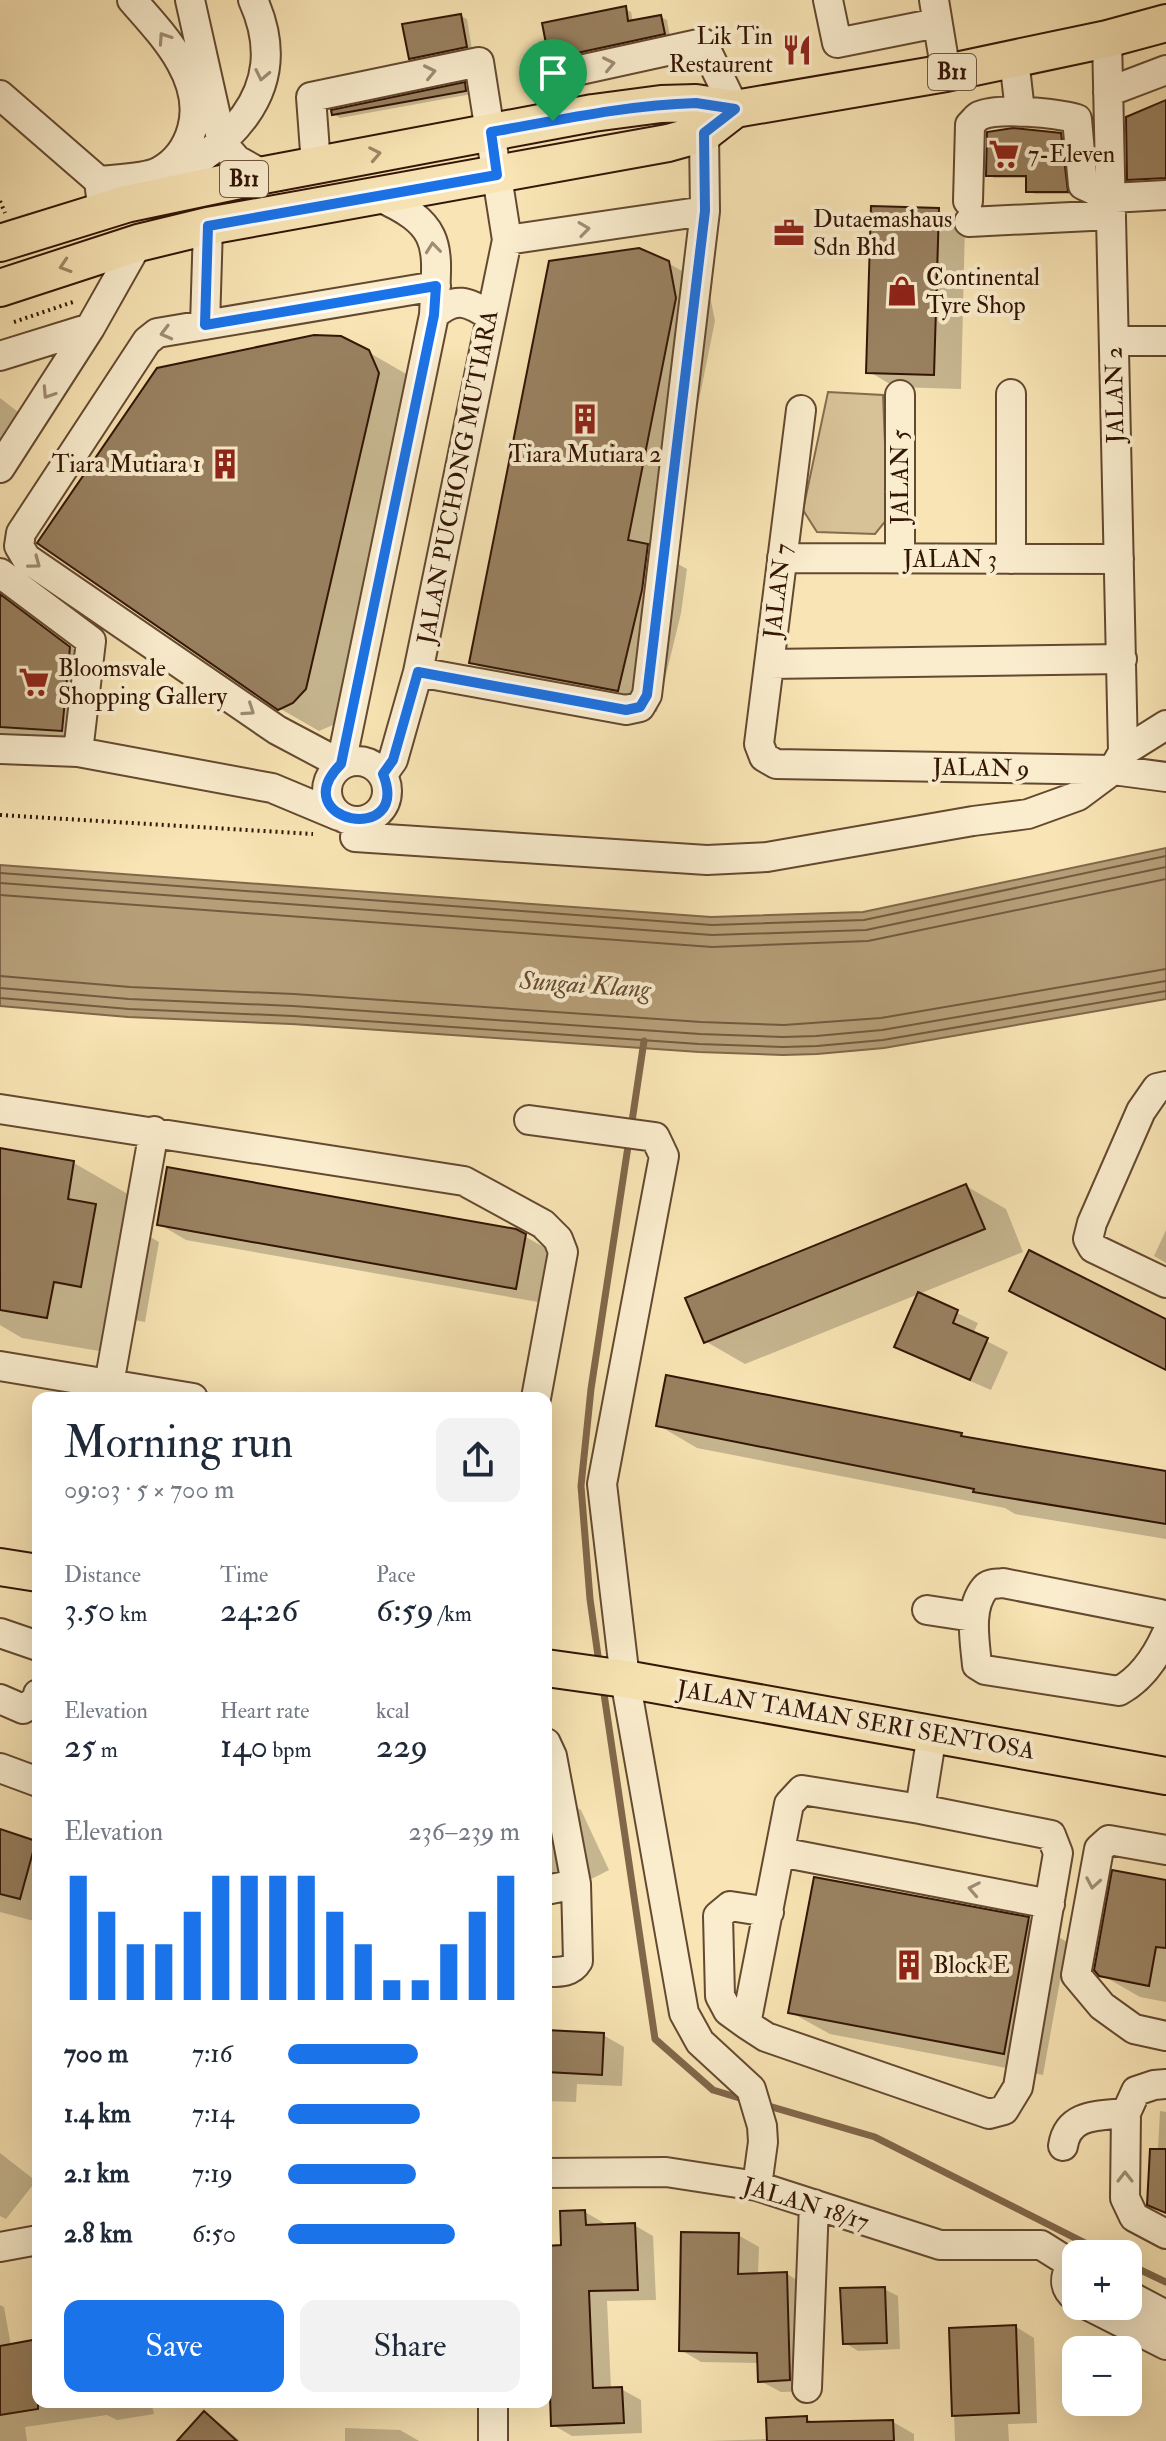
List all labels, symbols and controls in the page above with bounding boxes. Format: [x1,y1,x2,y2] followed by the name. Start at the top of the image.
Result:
[669,21,773,80] place label: Lik Tin Restaurent
[159,33,174,47] one-way arrow
[780,33,814,67] restaurant icon: Lik Tin Restaurent
[519,39,587,121] pin
[531,51,575,95] icon: arrive
[928,54,976,90] road number: B11
[602,56,615,73] one-way arrow
[424,65,437,82] one-way arrow
[254,68,271,82] one-way arrow
[987,137,1021,171] supermarket icon: 7-Eleven
[1028,139,1115,170] place label: 7-Eleven
[368,147,382,164] one-way arrow
[220,161,268,197] road number: B11
[813,204,952,263] place label: Dutaemashaus Sdn Bhd
[772,216,806,250] office icon: Dutaemashaus Sdn Bhd
[577,221,591,238] one-way arrow
[425,242,442,255] one-way arrow
[59,256,73,272] one-way arrow
[926,262,1040,321] place label: Continental Tyre Shop
[885,274,919,308] shop icon: Continental Tyre Shop
[410,307,506,648] street label: JALAN PUCHONG MUTIARA
[160,324,173,340] one-way arrow
[1099,346,1131,445] street label: JALAN 2
[43,385,58,399] one-way arrow
[568,402,602,436] building icon: Tiara Mutiara 2
[885,429,916,526] street label: JALAN 5
[509,439,661,470] place label: Tiara Mutiara 2
[208,447,242,481] building icon: Tiara Mutiara 1
[52,449,201,480] place label: Tiara Mutiara 1
[757,542,799,641] street label: JALAN 7
[902,544,997,575] street label: JALAN 3
[26,553,41,567] one-way arrow
[58,653,227,712] place label: Bloomsvale Shopping Gallery
[17,665,51,699] supermarket icon: Bloomsvale Shopping Gallery
[240,701,254,716] one-way arrow
[931,752,1030,784] street label: JALAN 9
[517,964,653,1006] water label: Sungai Klang
[64,1416,293,1471] text: Morning run
[436,1418,520,1502] button: share
[64,1474,234,1506] text: 09:03 · 5 × 700 m
[64,1561,141,1589] text: Distance
[220,1561,268,1589] text: Time
[376,1561,415,1589] text: Pace
[64,1589,115,1632] text: 3.50
[220,1589,298,1632] text: 24:26
[376,1589,434,1632] text: 6:59
[115,1600,147,1628] text: km
[434,1600,472,1628] text: /km
[674,1673,1037,1767] street label: JALAN TAMAN SERI SENTOSA
[64,1697,148,1725] text: Elevation
[220,1697,310,1725] text: Heart rate
[376,1697,410,1725] text: kcal
[64,1725,96,1768] text: 25
[220,1725,268,1768] text: 140
[376,1725,428,1768] text: 229
[96,1736,118,1764] text: m
[268,1736,312,1764] text: bpm
[64,1816,163,1848] text: Elevation
[408,1816,520,1848] text: 236–239 m
[1085,1876,1102,1890] one-way arrow
[967,1882,980,1899] one-way arrow
[892,1948,926,1982] building icon: Block E
[933,1950,1010,1981] place label: Block E
[64,2038,128,2070] text: 700 m
[192,2038,233,2070] text: 7:16
[64,2098,131,2130] text: 1.4 km
[192,2098,234,2130] text: 7:14
[64,2158,130,2190] text: 2.1 km
[192,2158,233,2190] text: 7:19
[738,2170,873,2238] street label: JALAN 18/17
[1116,2170,1134,2183] one-way arrow
[64,2218,132,2250] text: 2.8 km
[192,2218,236,2250] text: 6:50
[1062,2240,1142,2416] map controls
[1062,2240,1142,2320] button: +
[64,2300,284,2392] button: Save
[300,2300,520,2392] button: Share
[1062,2336,1142,2416] button: −

